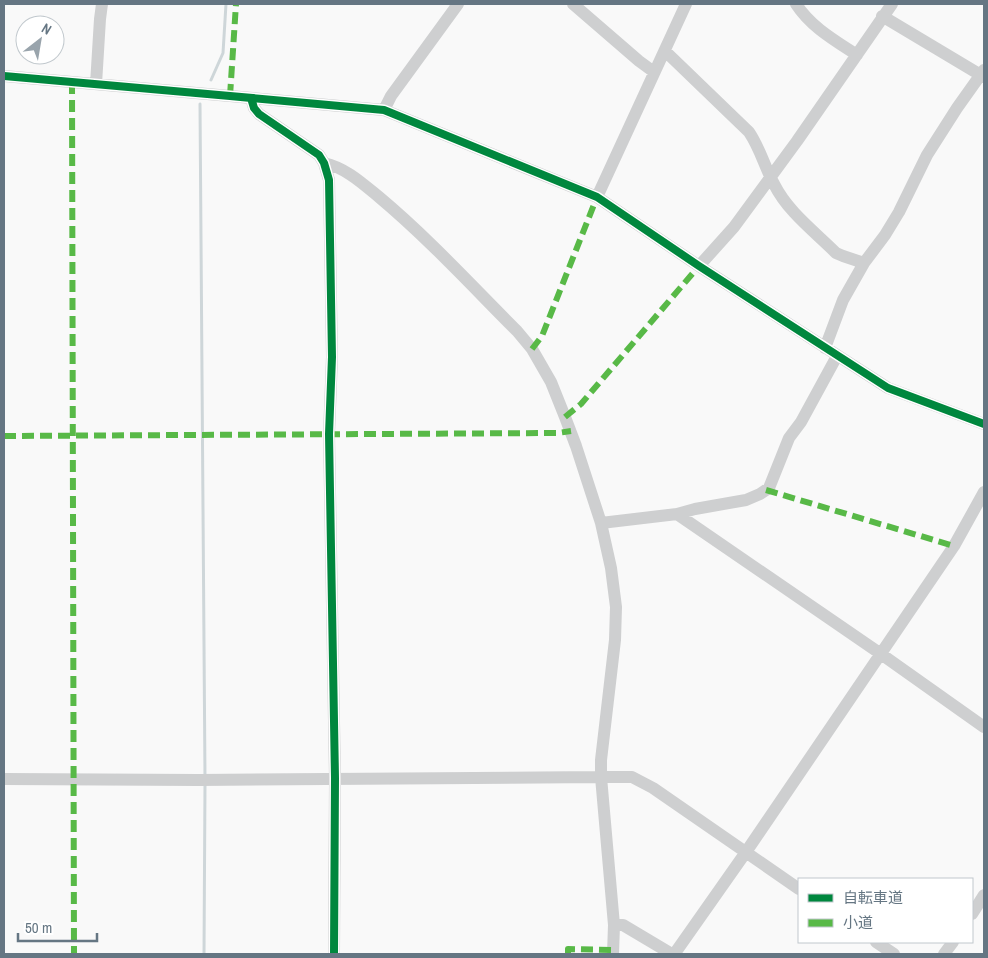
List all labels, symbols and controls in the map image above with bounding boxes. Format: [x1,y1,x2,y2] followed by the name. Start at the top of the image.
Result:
[15,15,65,65] north arrow
[39,19,55,39] text: N
[798,878,973,943] legend
[843,887,903,908] text: 自転車道
[18,910,96,942] scale bar
[843,912,873,933] text: 小道
[25,917,52,938] text: 50 m

